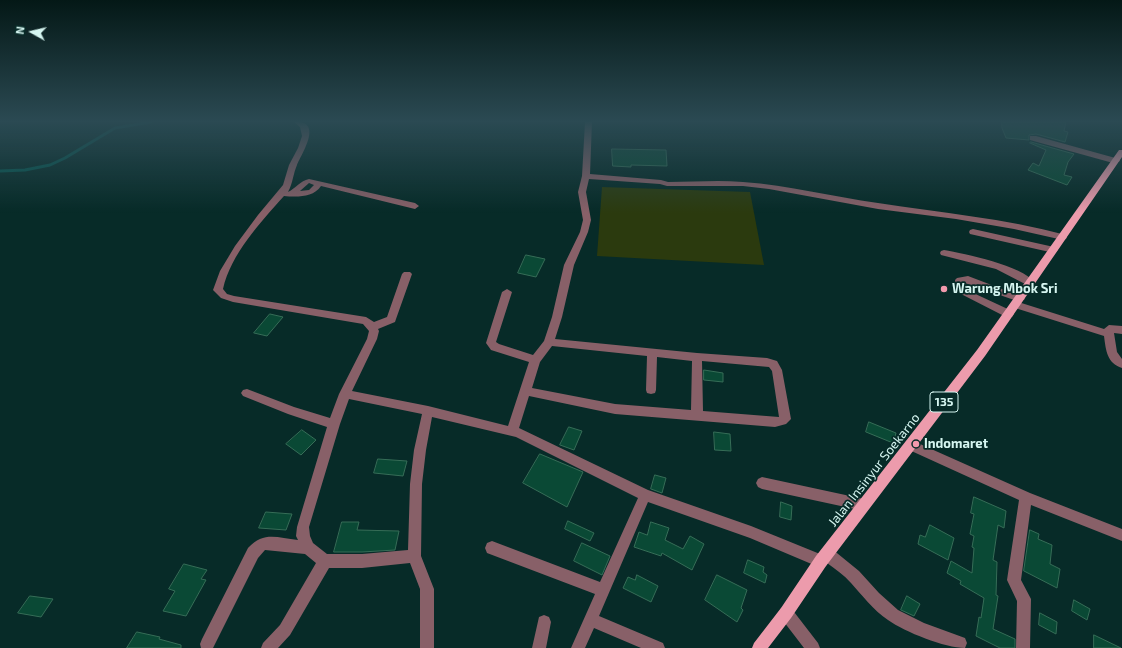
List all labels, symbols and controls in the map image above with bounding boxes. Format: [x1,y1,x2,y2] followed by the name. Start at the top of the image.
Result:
[12,12,52,52] north arrow
[13,25,27,35] text: N
[952,281,1057,297] place label: Warung Mbok Sri
[939,284,949,294] marker: Warung Mbok Sri
[930,392,958,412] road number: 135
[825,410,923,530] street label: Jalan Insinyur Soekarno
[924,436,988,452] place label: Indomaret
[911,439,921,449] marker: Indomaret

